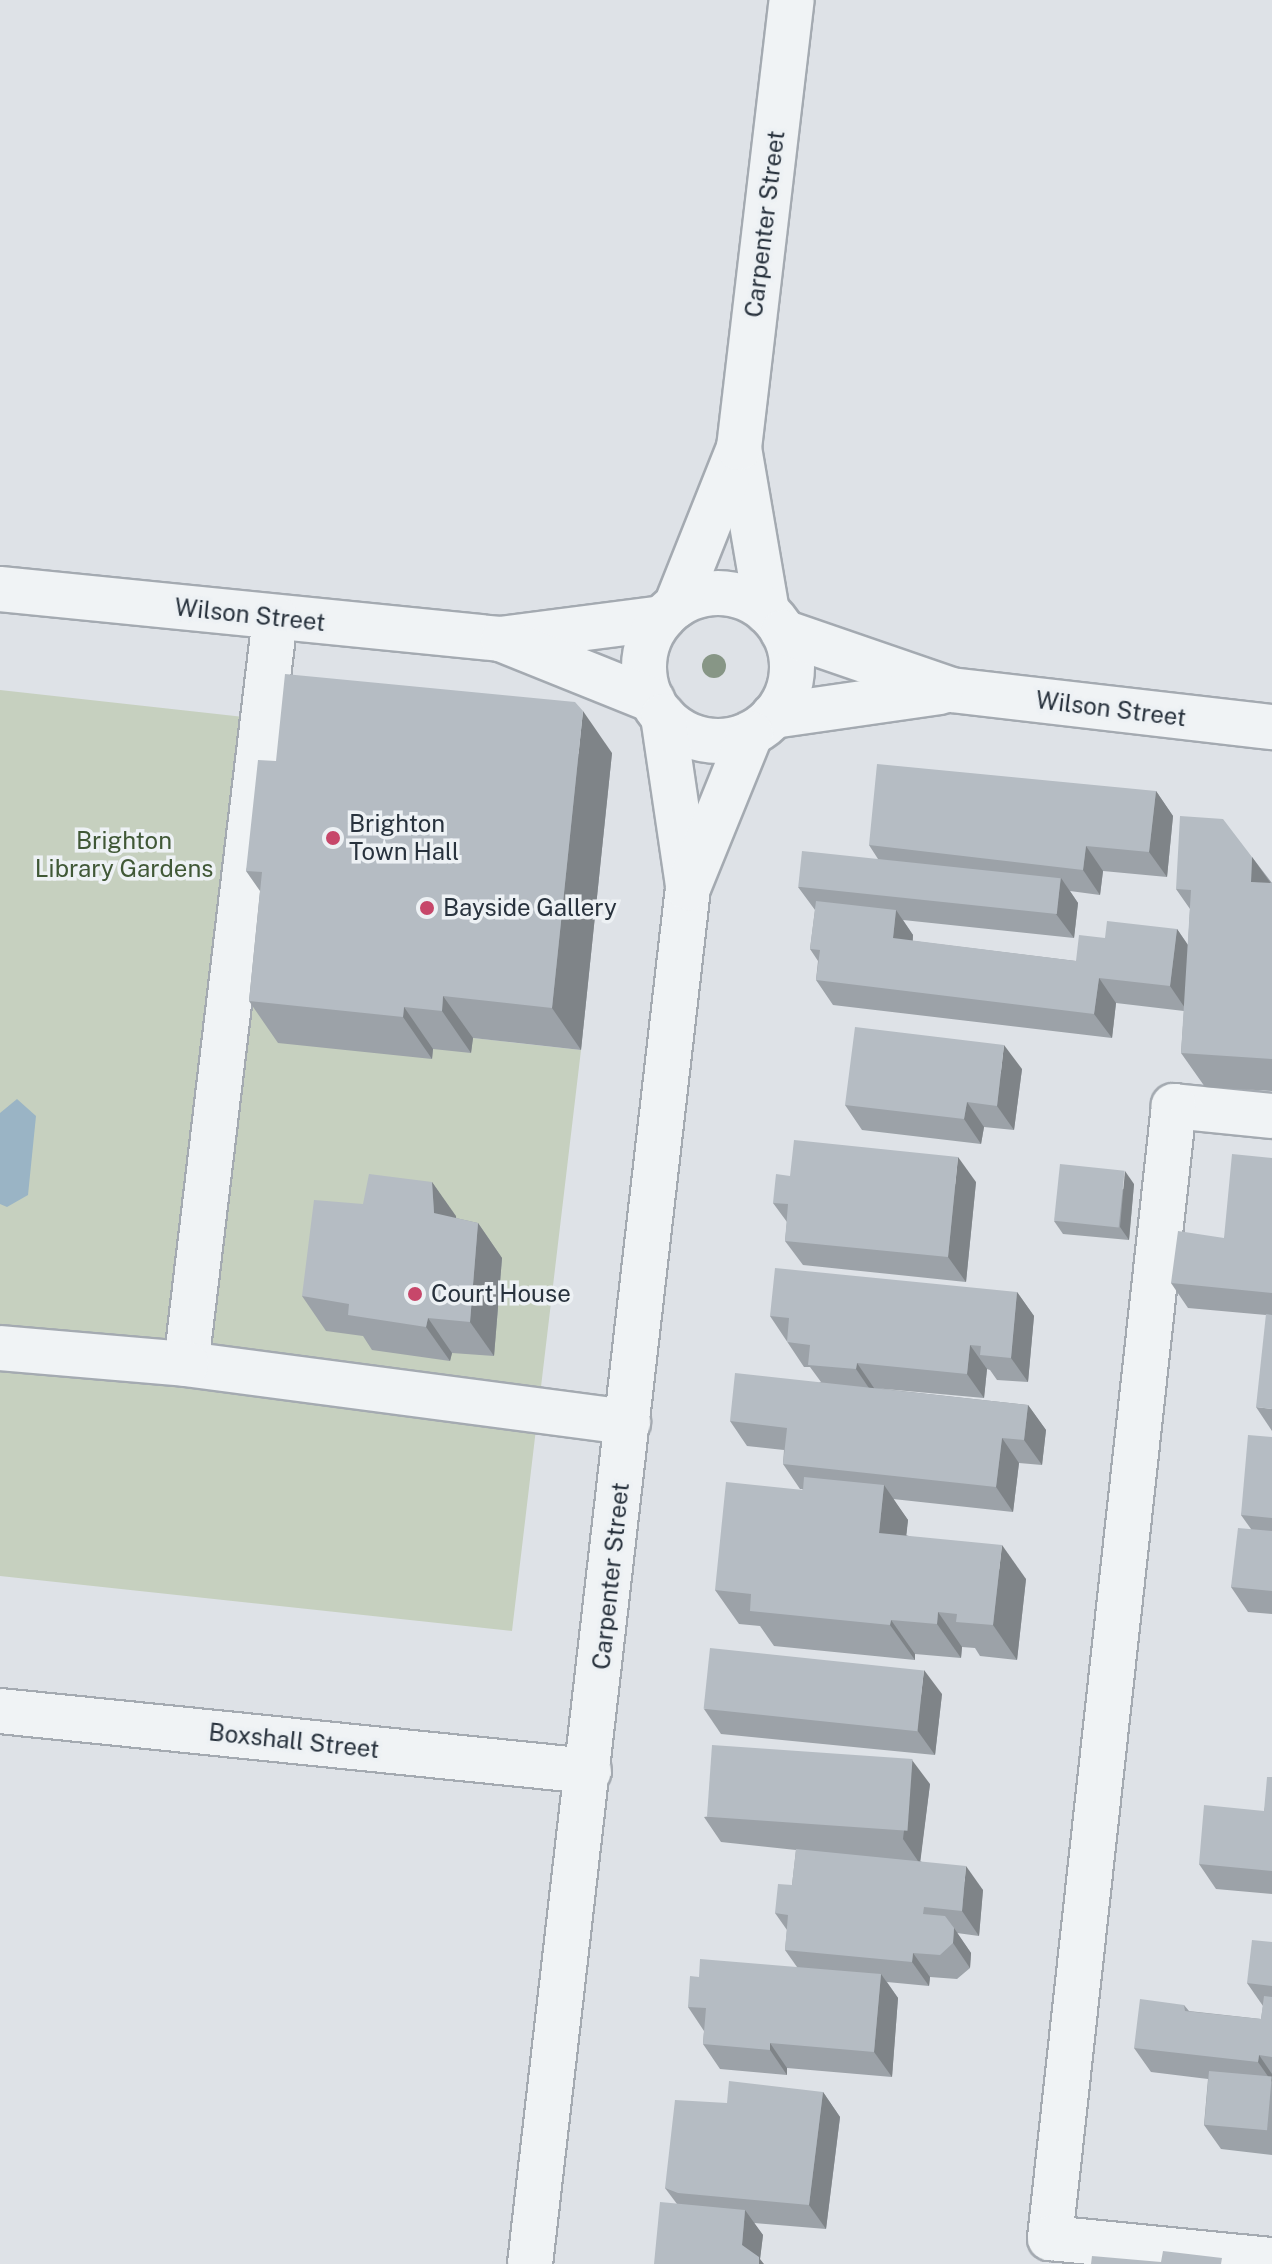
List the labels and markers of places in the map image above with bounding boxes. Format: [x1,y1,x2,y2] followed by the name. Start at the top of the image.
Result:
[349,810,459,866] place label: Brighton Town Hall
[324,829,342,847] marker: Brighton Town Hall
[443,894,617,922] place label: Bayside Gallery
[418,899,436,917] marker: Bayside Gallery
[431,1280,571,1308] place label: Court House
[406,1285,424,1303] marker: Court House

